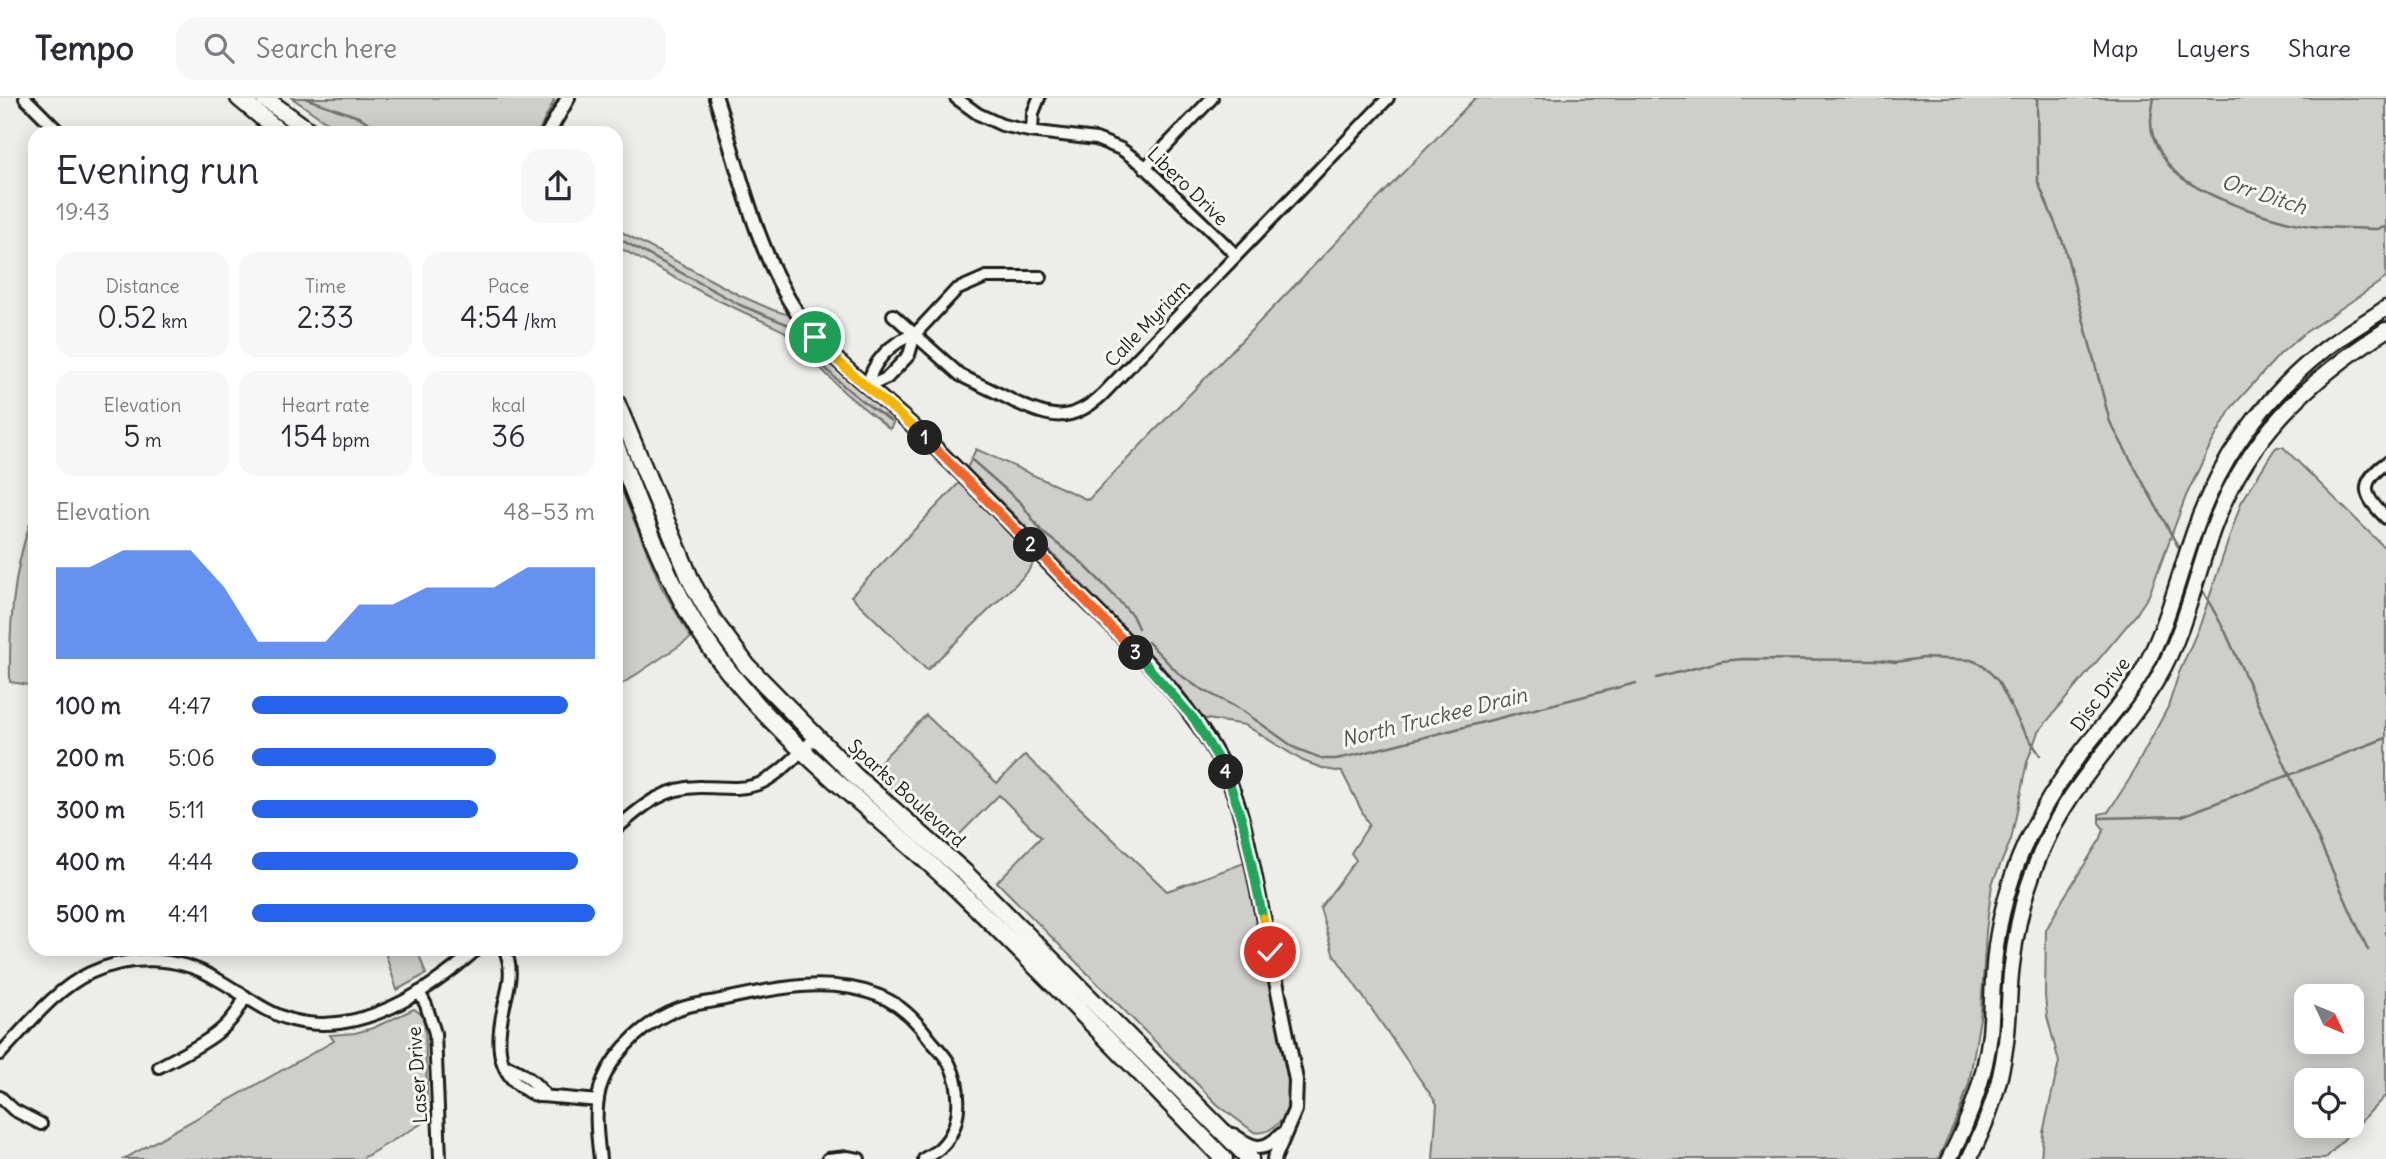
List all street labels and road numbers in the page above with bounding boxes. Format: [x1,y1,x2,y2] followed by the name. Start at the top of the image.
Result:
[1143,142,1233,230] street label: Libero Drive
[1099,274,1195,372] street label: Calle Myriam
[2065,652,2135,736] street label: Disc Drive
[843,734,971,852] street label: Sparks Boulevard
[402,1026,432,1124] street label: Laser Drive

